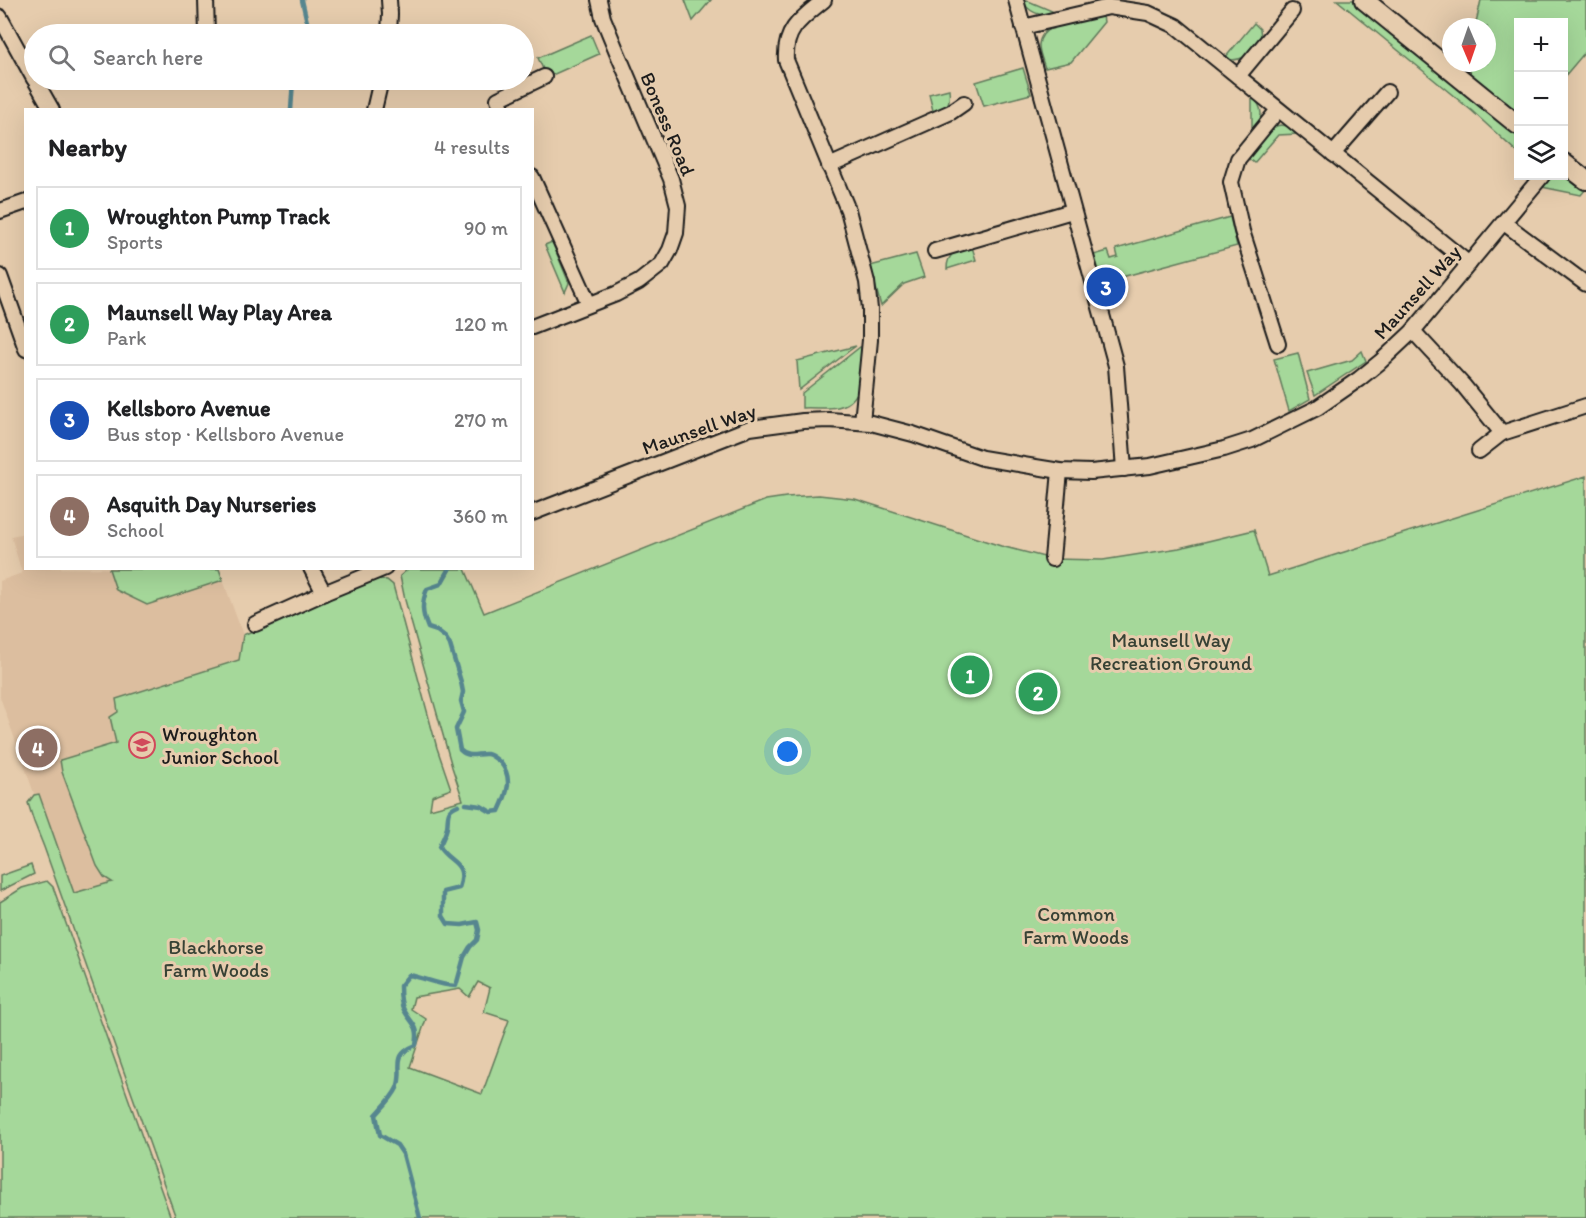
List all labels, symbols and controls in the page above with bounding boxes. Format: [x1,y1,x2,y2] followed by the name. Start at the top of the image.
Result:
[1442,18,1496,72] north arrow
[1514,18,1568,180] map controls
[1514,18,1568,72] button: +
[24,24,534,90] search box
[45,41,78,74] icon: search
[93,44,203,71] text: Search here
[635,69,701,179] street label: Boness Road
[1514,72,1568,126] button: −
[1514,126,1568,180] button: layers
[48,131,127,163] text: Nearby
[434,135,510,159] text: 4 results
[107,203,330,230] text: Wroughton Pump Track
[65,216,74,240] text: 1
[464,216,508,240] text: 90 m
[107,230,163,254] text: Sports
[1368,239,1466,344] street label: Maunsell Way
[1086,264,1126,310] pin: 3
[107,299,332,326] text: Maunsell Way Play Area
[64,312,75,336] text: 2
[455,312,508,336] text: 120 m
[107,326,146,350] text: Park
[107,395,271,422] text: Kellsboro Avenue
[639,398,760,460] street label: Maunsell Way
[64,408,75,432] text: 3
[454,408,508,432] text: 270 m
[107,422,344,446] text: Bus stop · Kellsboro Avenue
[107,491,317,518] text: Asquith Day Nurseries
[63,504,76,528] text: 4
[453,504,508,528] text: 360 m
[107,518,164,542] text: School
[1090,628,1252,675] park label: Maunsell Way Recreation Ground
[950,652,990,698] pin: 1
[1018,670,1058,714] pin: 2
[162,722,279,769] place label: Wroughton Junior School
[18,726,57,771] pin: 4
[127,730,157,760] school or university icon: Wroughton Junior School
[773,737,802,766] your location
[1023,902,1129,949] park label: Common Farm Woods
[163,935,269,982] park label: Blackhorse Farm Woods

